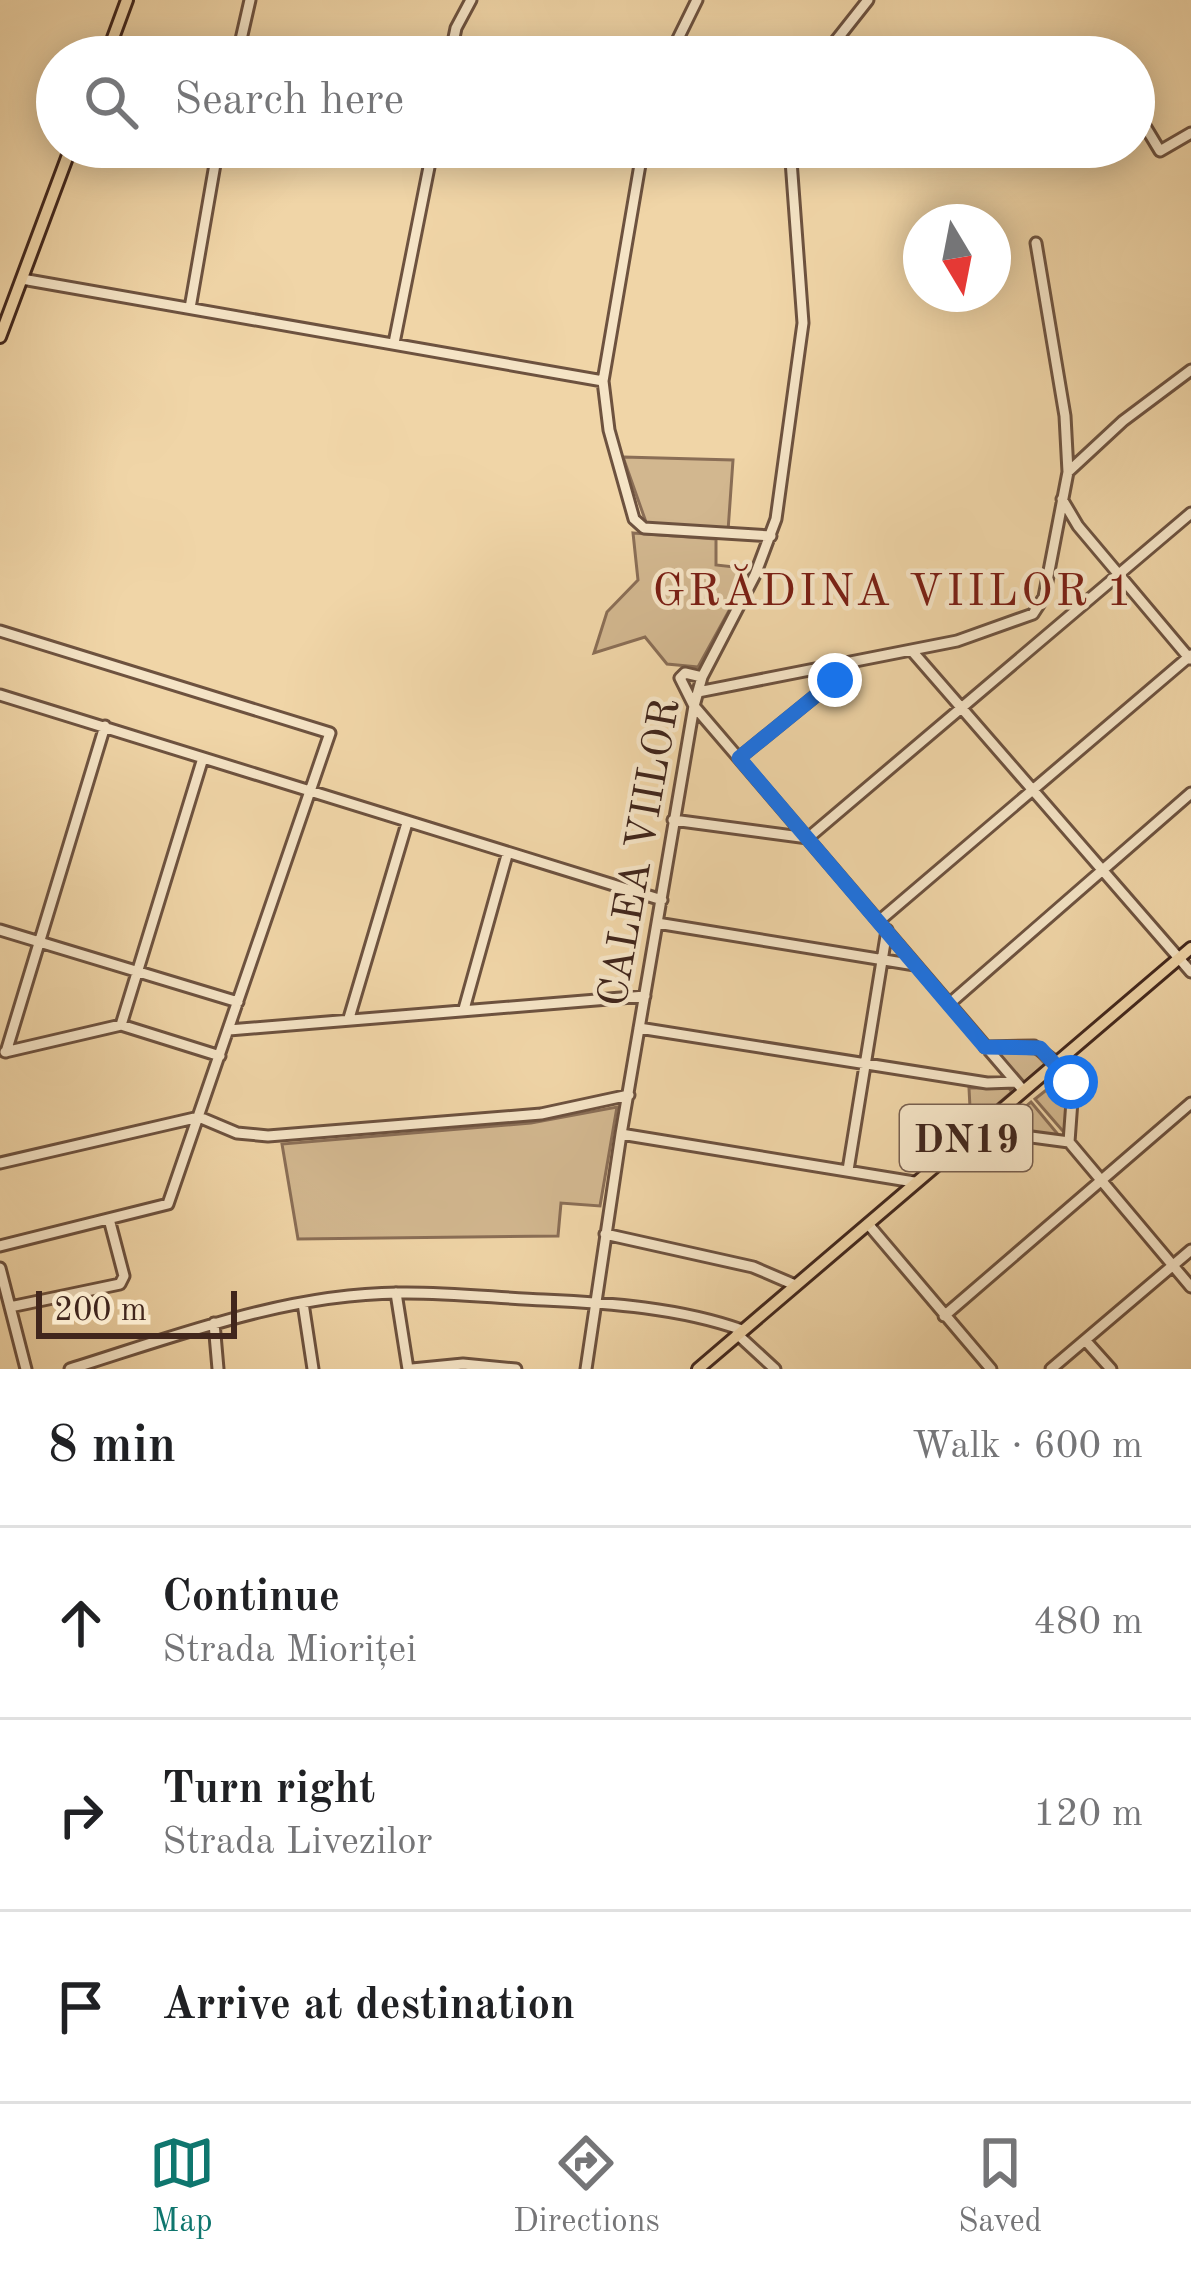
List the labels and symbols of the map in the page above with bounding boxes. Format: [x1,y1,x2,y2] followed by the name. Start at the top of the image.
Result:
[903,204,1011,312] north arrow
[653,564,1135,616] district label: GRĂDINA VIILOR 1
[808,653,862,707] route end
[593,695,689,1010] street label: CALEA VIILOR
[1044,1055,1098,1109] route start
[900,1105,1032,1171] road number: DN19
[36,1285,237,1338] scale bar

